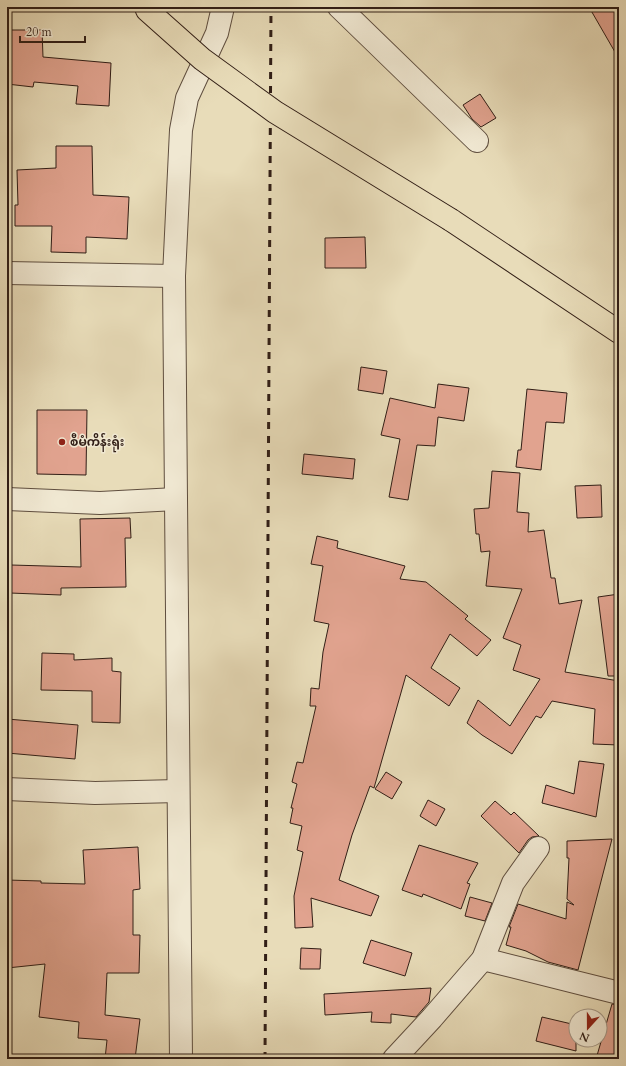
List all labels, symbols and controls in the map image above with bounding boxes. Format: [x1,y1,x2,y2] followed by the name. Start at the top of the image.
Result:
[20,18,85,44] scale bar
[26,24,53,40] text: 20 m
[70,432,124,453] place label: စီမံကိန်းရုံး‌
[57,437,67,447] marker: စီမံကိန်းရုံး‌
[568,1008,608,1048] north arrow
[577,1028,592,1046] text: N

